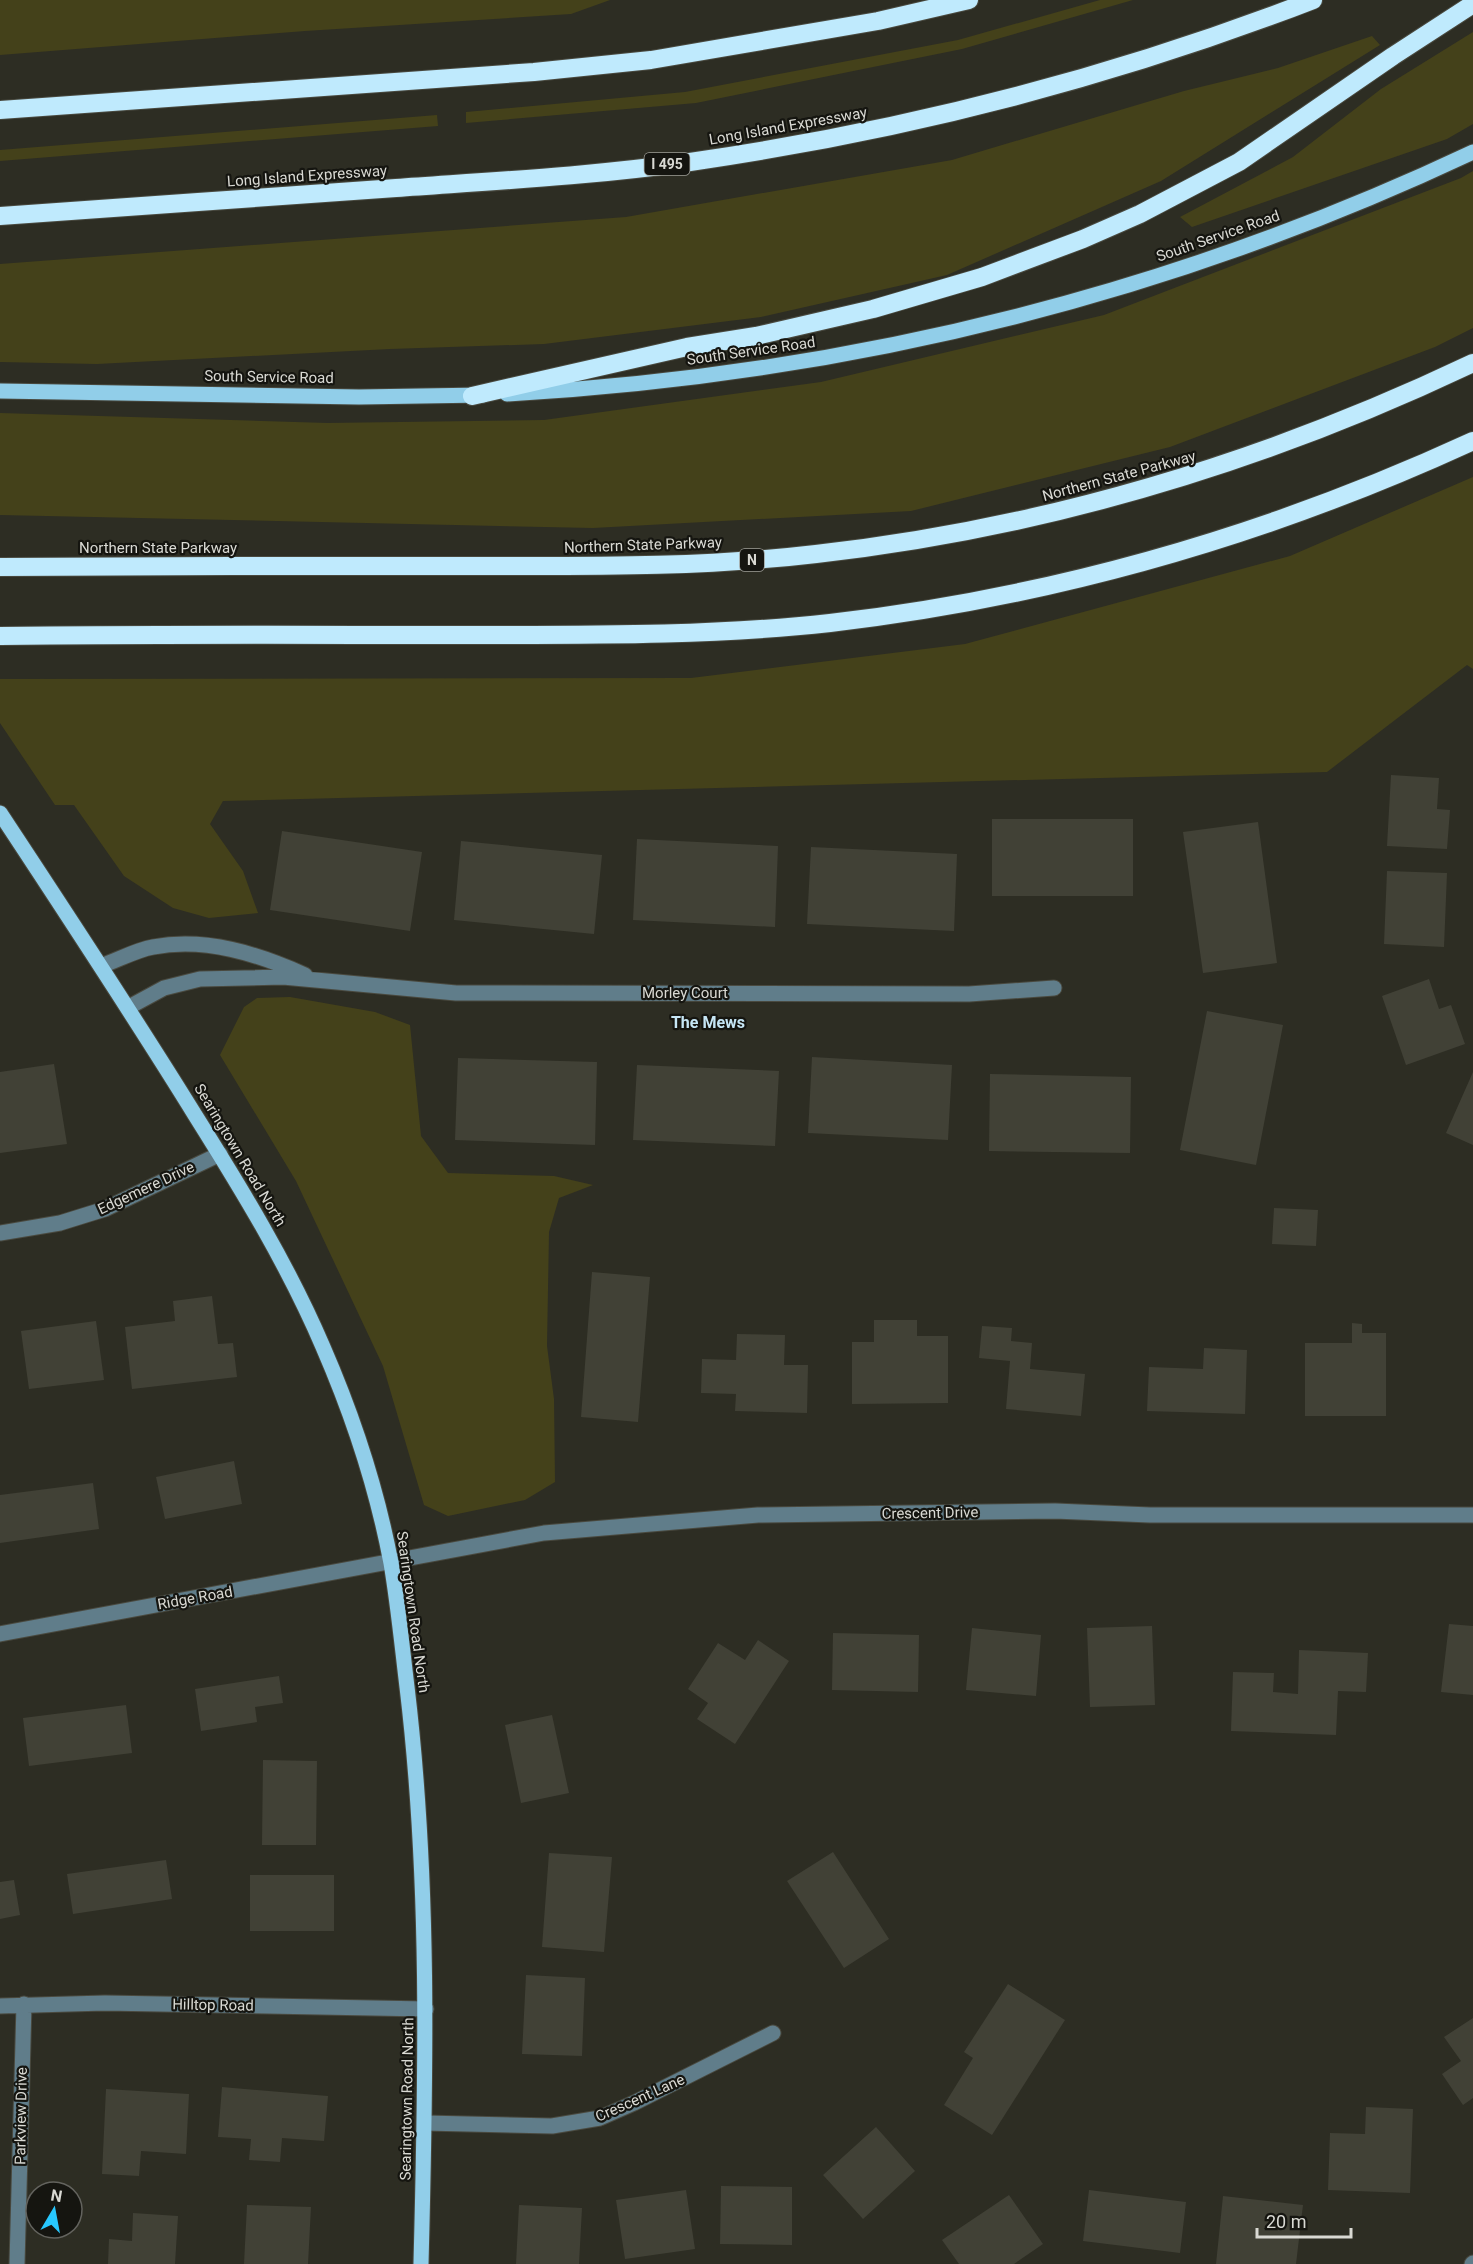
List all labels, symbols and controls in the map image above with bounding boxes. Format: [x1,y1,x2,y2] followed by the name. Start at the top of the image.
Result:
[707,103,869,149] street label: Long Island Expressway
[644,153,690,175] road number: I 495
[226,161,388,191] street label: Long Island Expressway
[1154,206,1282,266] street label: South Service Road
[686,333,816,369] street label: South Service Road
[204,367,334,387] street label: South Service Road
[1040,447,1198,505] street label: Northern State Parkway
[564,533,722,557] street label: Northern State Parkway
[79,539,237,557] street label: Northern State Parkway
[740,549,764,571] road number: N
[642,984,728,1002] street label: Morley Court
[671,1013,745,1032] district label: The Mews
[190,1080,290,1230] street label: Searingtown Road North
[95,1158,197,1218] street label: Edgemere Drive
[881,1503,979,1523] street label: Crescent Drive
[393,1530,433,1694] street label: Searingtown Road North
[156,1583,234,1613] street label: Ridge Road
[172,1995,254,2015] street label: Hilltop Road
[397,2017,417,2181] street label: Searingtown Road North
[11,2067,31,2165] street label: Parkview Drive
[593,2070,687,2126] street label: Crescent Lane
[24,2180,84,2240] north arrow
[49,2185,64,2206] text: N
[1257,2201,1352,2239] scale bar
[1266,2211,1306,2232] text: 20 m

